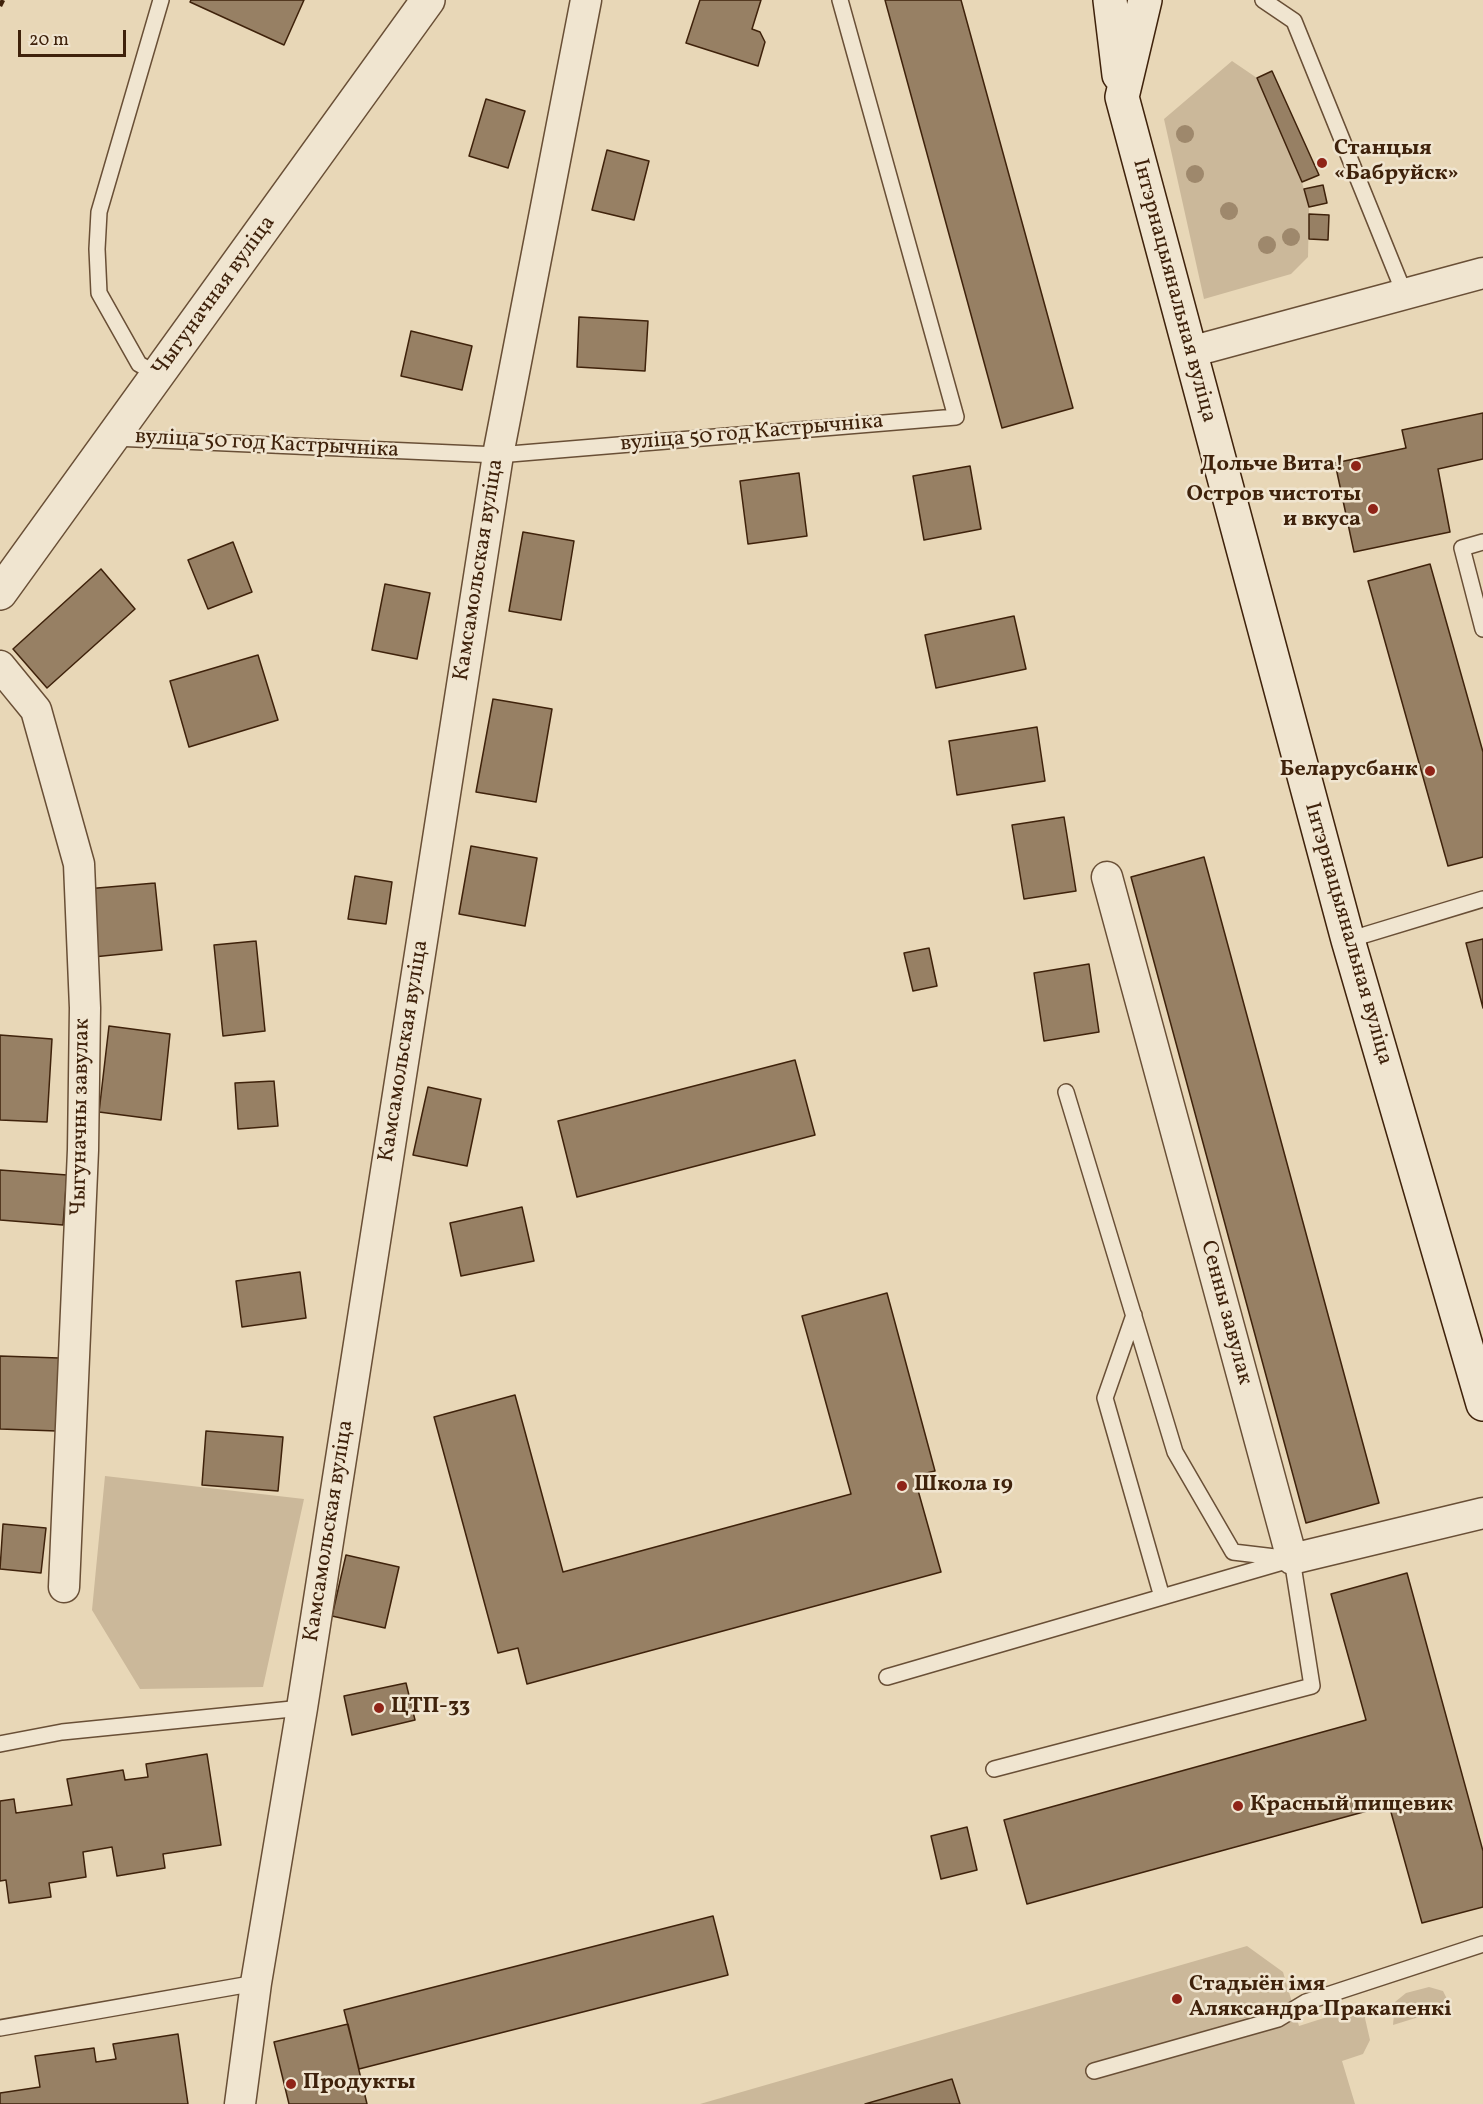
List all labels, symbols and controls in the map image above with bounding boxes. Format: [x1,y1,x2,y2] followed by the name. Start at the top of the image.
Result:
[21,18,129,56] scale bar
[29,28,69,53] text: 20 m
[1334,137,1459,188] place label: Станцыя «Бабруйск»
[1125,156,1221,426] street label: Інтэрнацыянальная вуліца
[1315,156,1329,170] marker: Станцыя «Бабруйск»
[148,211,282,383] street label: Чыгуначная вуліца
[619,409,885,459] street label: вуліца 50 год Кастрычніка
[134,425,400,465] street label: вуліца 50 год Кастрычніка
[1200,453,1344,479] place label: Дольче Вита!
[449,457,511,683] street label: Камсамольская вуліца
[1349,459,1363,473] marker: Дольче Вита!
[1186,483,1361,534] place label: Остров чистоты и вкуса
[1366,502,1380,516] marker: Остров чистоты и вкуса
[1280,758,1418,784] place label: Беларусбанк
[1423,764,1437,778] marker: Беларусбанк
[1297,800,1397,1068] street label: Інтэрнацыянальная вуліца
[374,938,436,1164] street label: Камсамольская вуліца
[67,1018,97,1216] street label: Чыгуначны завулак
[1193,1238,1257,1388] street label: Сенны завулак
[299,1418,361,1644] street label: Камсамольская вуліца
[914,1473,1013,1499] place label: Школа 19
[895,1479,909,1493] marker: Школа 19
[391,1695,470,1721] place label: ЦТП-33
[372,1701,386,1715] marker: ЦТП-33
[1250,1793,1453,1819] place label: Красный пищевик
[1231,1799,1245,1813] marker: Красный пищевик
[1189,1973,1452,2024] place label: Стадыён імя Аляксандра Пракапенкі
[1170,1992,1184,2006] marker: Стадыён імя Аляксандра Пракапенкі
[303,2071,415,2097] place label: Продукты
[284,2077,298,2091] marker: Продукты

